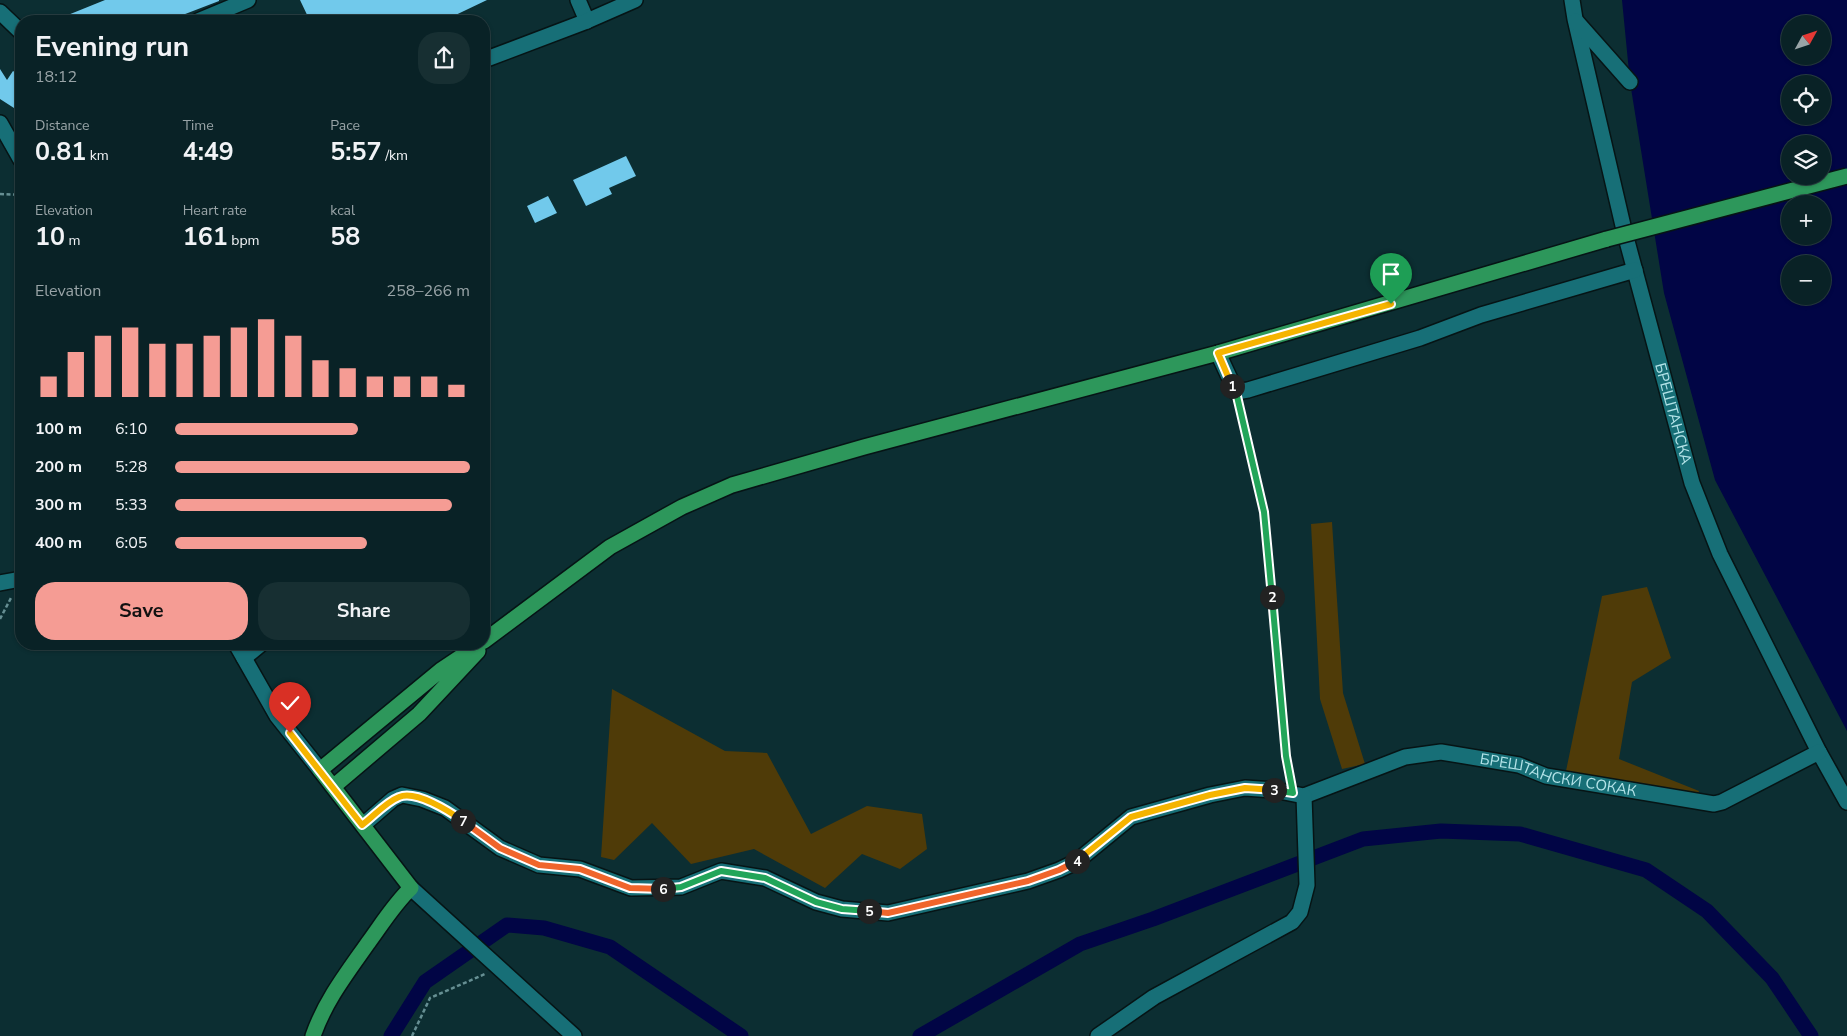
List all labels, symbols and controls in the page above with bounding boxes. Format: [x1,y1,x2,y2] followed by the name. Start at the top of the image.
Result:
[1781,15,1831,65] north arrow
[1781,15,1831,305] map controls
[35,28,189,66] text: Evening run
[418,32,470,84] button: share
[35,66,77,88] text: 18:12
[1781,75,1831,125] button: locate
[35,116,89,135] text: Distance
[183,116,214,135] text: Time
[330,116,360,135] text: Pace
[35,135,86,169] text: 0.81
[183,135,234,169] text: 4:49
[330,135,382,169] text: 5:57
[1781,135,1831,185] button: layers
[86,146,109,165] text: km
[382,146,408,165] text: /km
[1781,195,1831,245] button: +
[35,201,93,220] text: Elevation
[183,201,247,220] text: Heart rate
[330,201,355,220] text: kcal
[35,220,65,254] text: 10
[183,220,228,254] text: 161
[330,220,360,254] text: 58
[65,231,81,250] text: m
[228,231,260,250] text: bpm
[1370,253,1412,304] pin
[1781,255,1831,305] button: −
[1377,260,1405,288] icon: arrive
[35,280,101,302] text: Elevation
[387,280,470,302] text: 258–266 m
[1650,361,1697,467] street label: БРЕШТАНСКА
[1220,374,1244,398] pin: 1
[1228,377,1237,396] text: 1
[35,418,82,440] text: 100 m
[115,418,147,440] text: 6:10
[35,456,82,478] text: 200 m
[115,456,147,478] text: 5:28
[35,494,82,516] text: 300 m
[115,494,147,516] text: 5:33
[35,532,82,554] text: 400 m
[115,532,147,554] text: 6:05
[35,582,248,640] button: Save
[258,582,470,640] button: Share
[1260,584,1284,610] pin: 2
[1268,588,1277,607] text: 2
[269,682,311,733] pin
[276,689,304,717] icon: check
[1478,749,1638,801] street label: БРЕШТАНСКИ СОКАК
[1262,778,1286,802] pin: 3
[1270,781,1279,800] text: 3
[450,808,476,834] pin: 7
[459,812,468,831] text: 7
[1064,848,1090,874] pin: 4
[1073,852,1082,871] text: 4
[650,876,676,902] pin: 6
[659,880,668,899] text: 6
[856,898,882,924] pin: 5
[865,902,874,921] text: 5

